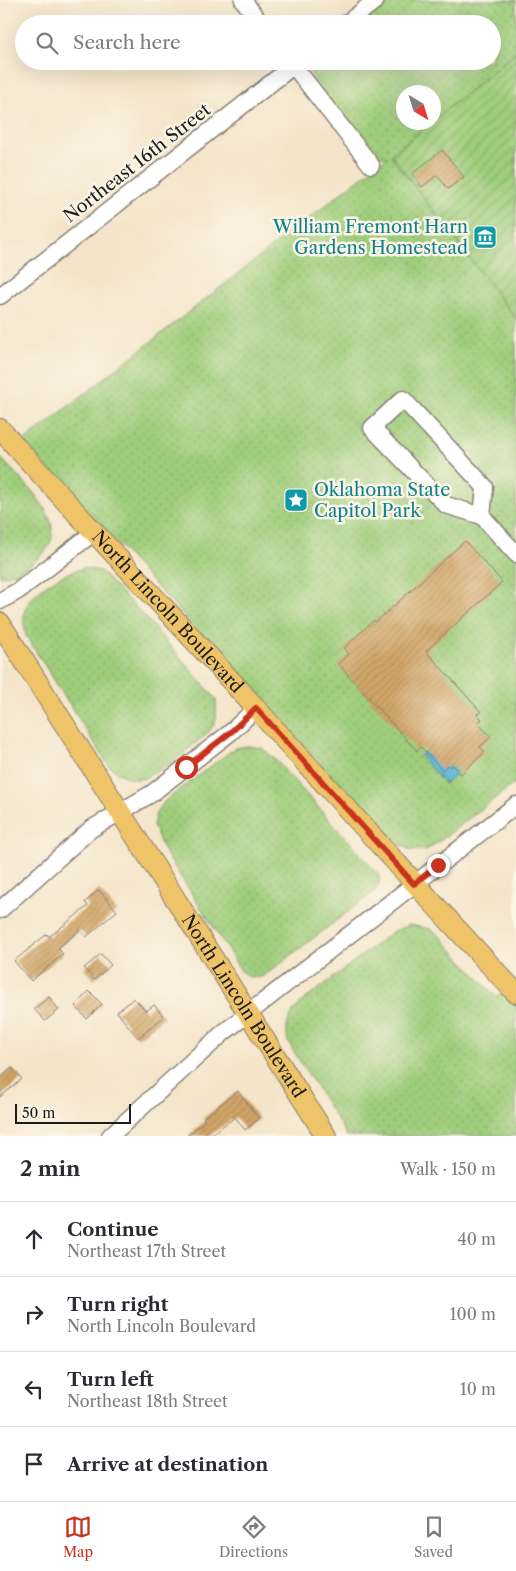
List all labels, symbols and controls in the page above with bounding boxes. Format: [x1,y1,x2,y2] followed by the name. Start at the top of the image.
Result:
[15,15,501,70] search box
[33,29,61,57] icon: search
[73,31,181,54] text: Search here
[396,85,441,130] north arrow
[59,98,215,227] street label: Northeast 16th Street
[272,216,468,259] place label: William Fremont Harn Gardens Homestead
[472,224,498,250] museum icon: William Fremont Harn Gardens Homestead
[314,479,450,522] place label: Oklahoma State Capitol Park
[283,487,309,513] place icon: Oklahoma State Capitol Park
[87,526,248,698] street label: North Lincoln Boulevard
[175,756,198,779] route start
[427,854,450,877] route end
[177,910,310,1102] street label: North Lincoln Boulevard
[15,1101,131,1124] scale bar
[22,1104,55,1122] text: 50 m
[20,1156,80,1181] text: 2 min
[400,1159,496,1179] text: Walk · 150 m
[67,1218,159,1241] text: Continue
[20,1225,48,1253] icon: ahead
[457,1229,496,1249] text: 40 m
[67,1241,226,1261] text: Northeast 17th Street
[67,1293,168,1316] text: Turn right
[20,1300,48,1328] icon: right
[450,1304,496,1324] text: 100 m
[67,1316,256,1336] text: North Lincoln Boulevard
[67,1368,154,1391] text: Turn left
[20,1375,48,1403] icon: left
[460,1379,496,1399] text: 10 m
[67,1391,228,1411] text: Northeast 18th Street
[20,1450,48,1478] icon: arrive
[67,1453,268,1476] text: Arrive at destination
[63,1513,93,1561] tab: Map
[219,1513,288,1561] tab: Directions
[414,1513,453,1561] tab: Saved

